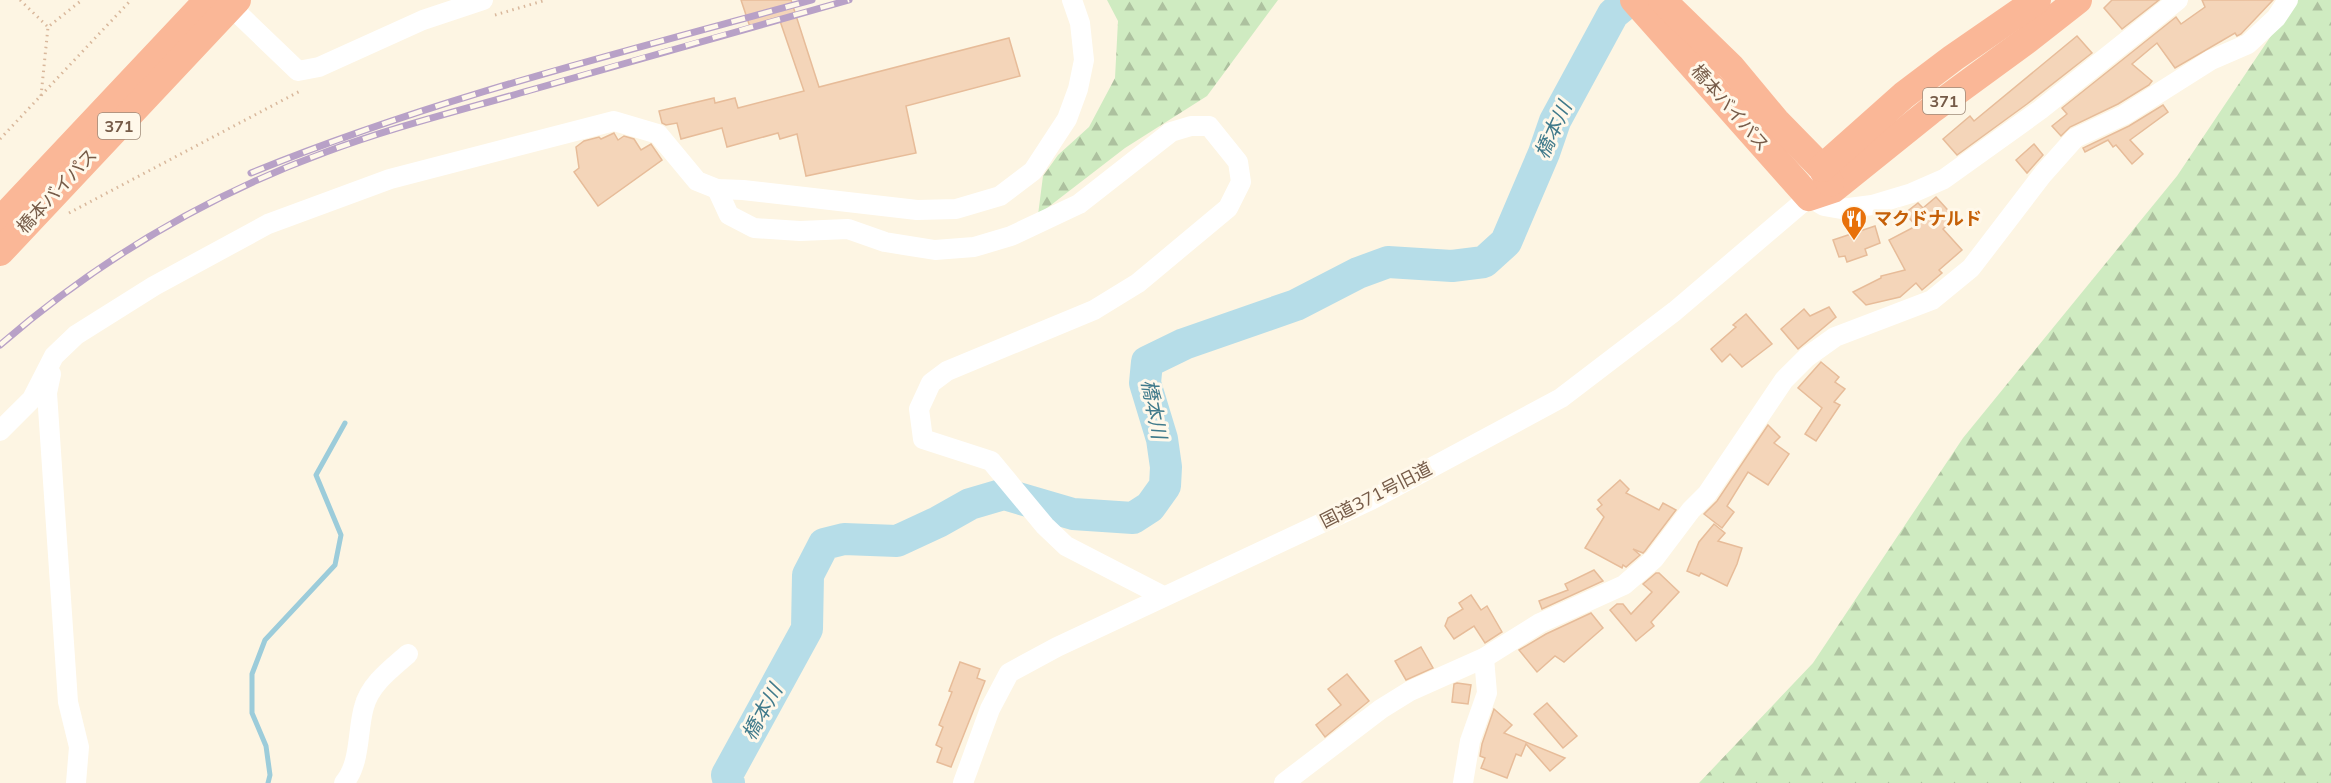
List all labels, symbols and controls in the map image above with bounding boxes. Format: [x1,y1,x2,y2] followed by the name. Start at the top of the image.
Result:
[1686,60,1774,156] street label: 橋本バイパス
[1923,88,1965,114] road number: 371
[1529,96,1577,162] water label: 橋本川
[98,113,140,139] road number: 371
[12,143,102,238] street label: 橋本バイパス
[1839,204,1869,242] restaurant icon: マクドナルド
[1874,207,1982,230] place label: マクドナルド
[1136,377,1173,443] water label: 橋本川
[1316,457,1436,533] street label: 国道371号旧道
[736,678,788,744] water label: 橋本川

